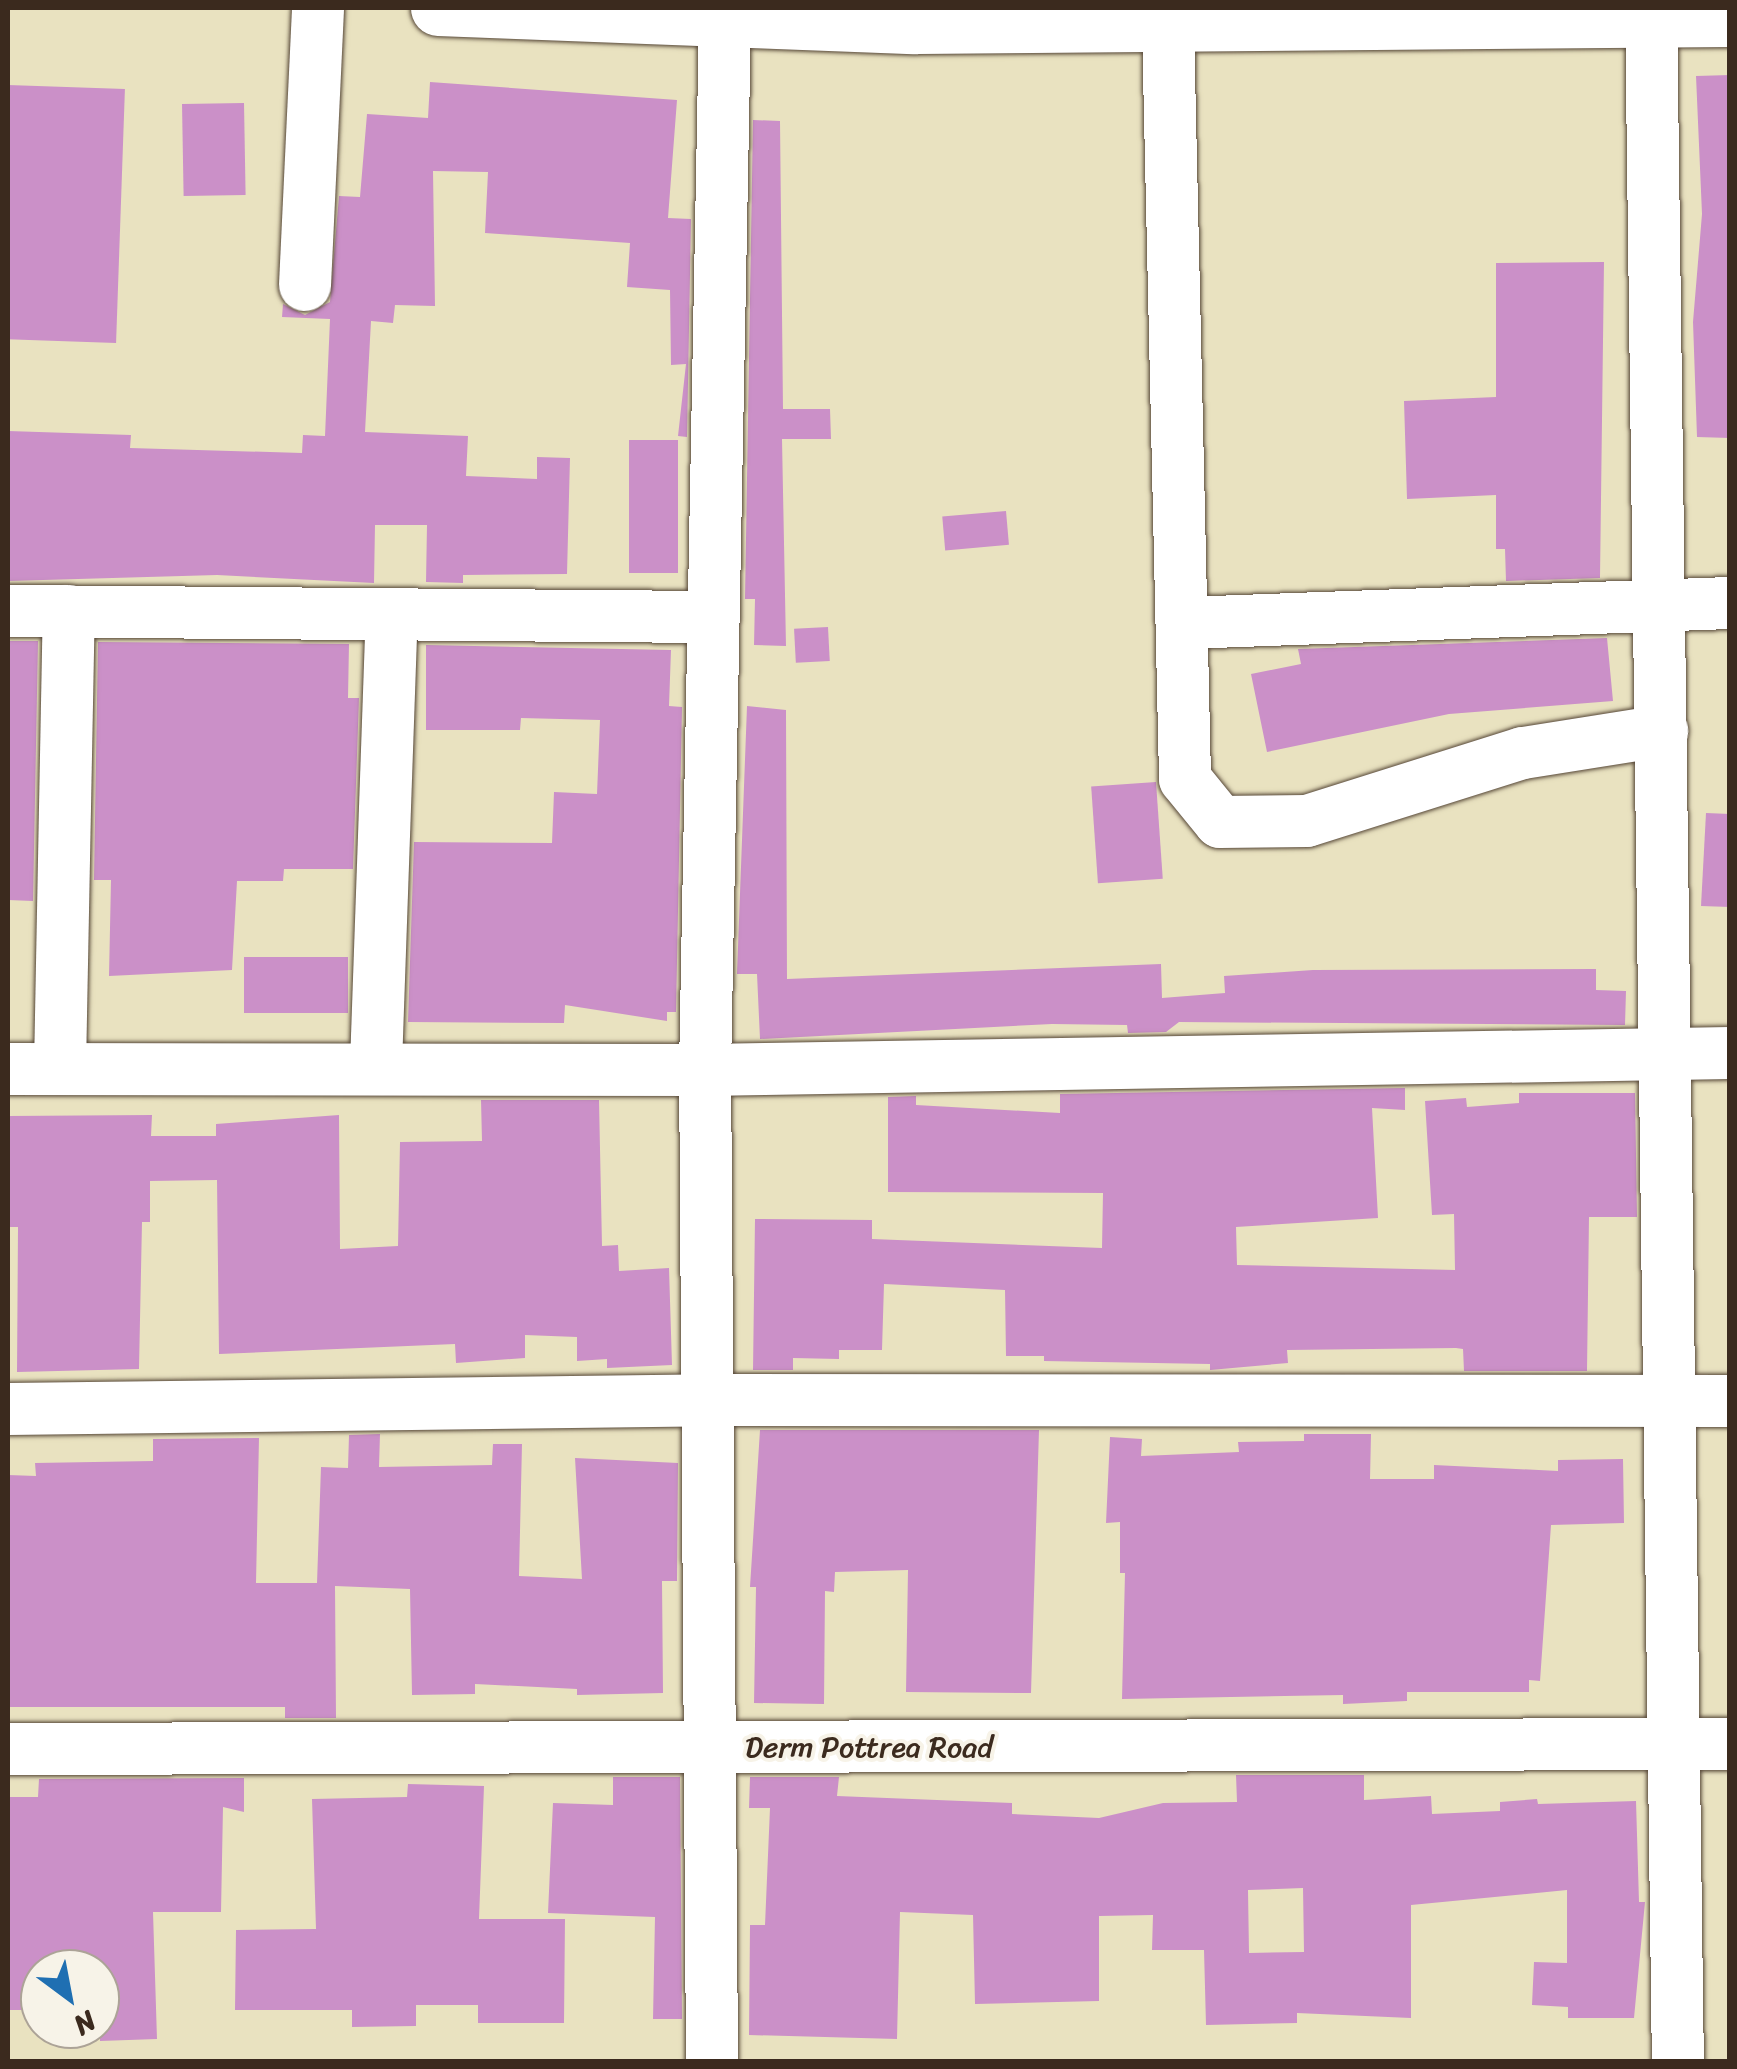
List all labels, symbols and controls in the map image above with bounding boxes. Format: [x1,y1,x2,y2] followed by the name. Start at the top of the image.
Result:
[744,1729,994,1765] street label: Derm Pottrea Road
[20,1949,120,2049] north arrow
[64,1997,106,2049] text: N

